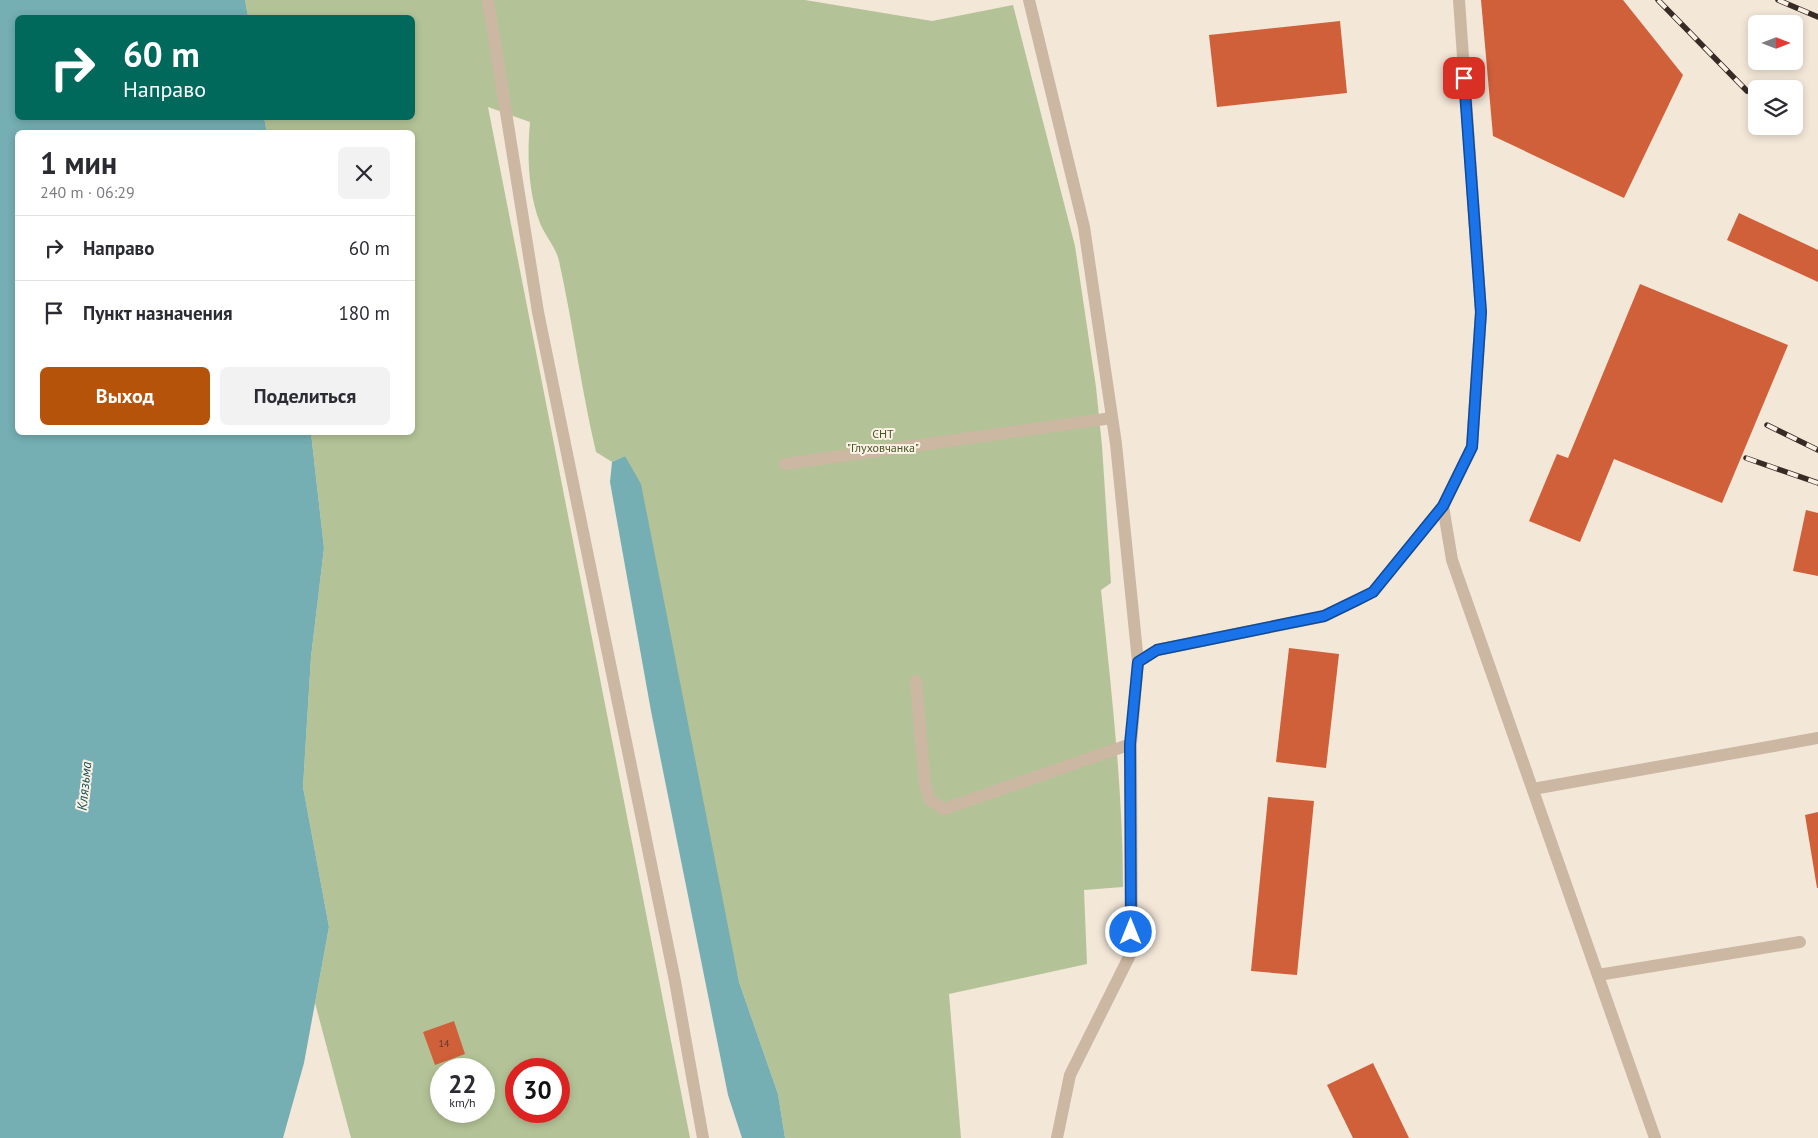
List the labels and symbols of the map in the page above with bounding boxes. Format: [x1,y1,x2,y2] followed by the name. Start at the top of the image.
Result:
[1748,15,1802,70] north arrow
[1443,57,1485,99] pin
[847,426,919,455] park label: СНТ "Глуховчанка"
[72,760,96,811] water label: Клязьма
[1104,905,1156,957] position arrow
[439,1037,450,1050] house number: 14
[505,1058,570,1123] speed limit sign: 30

